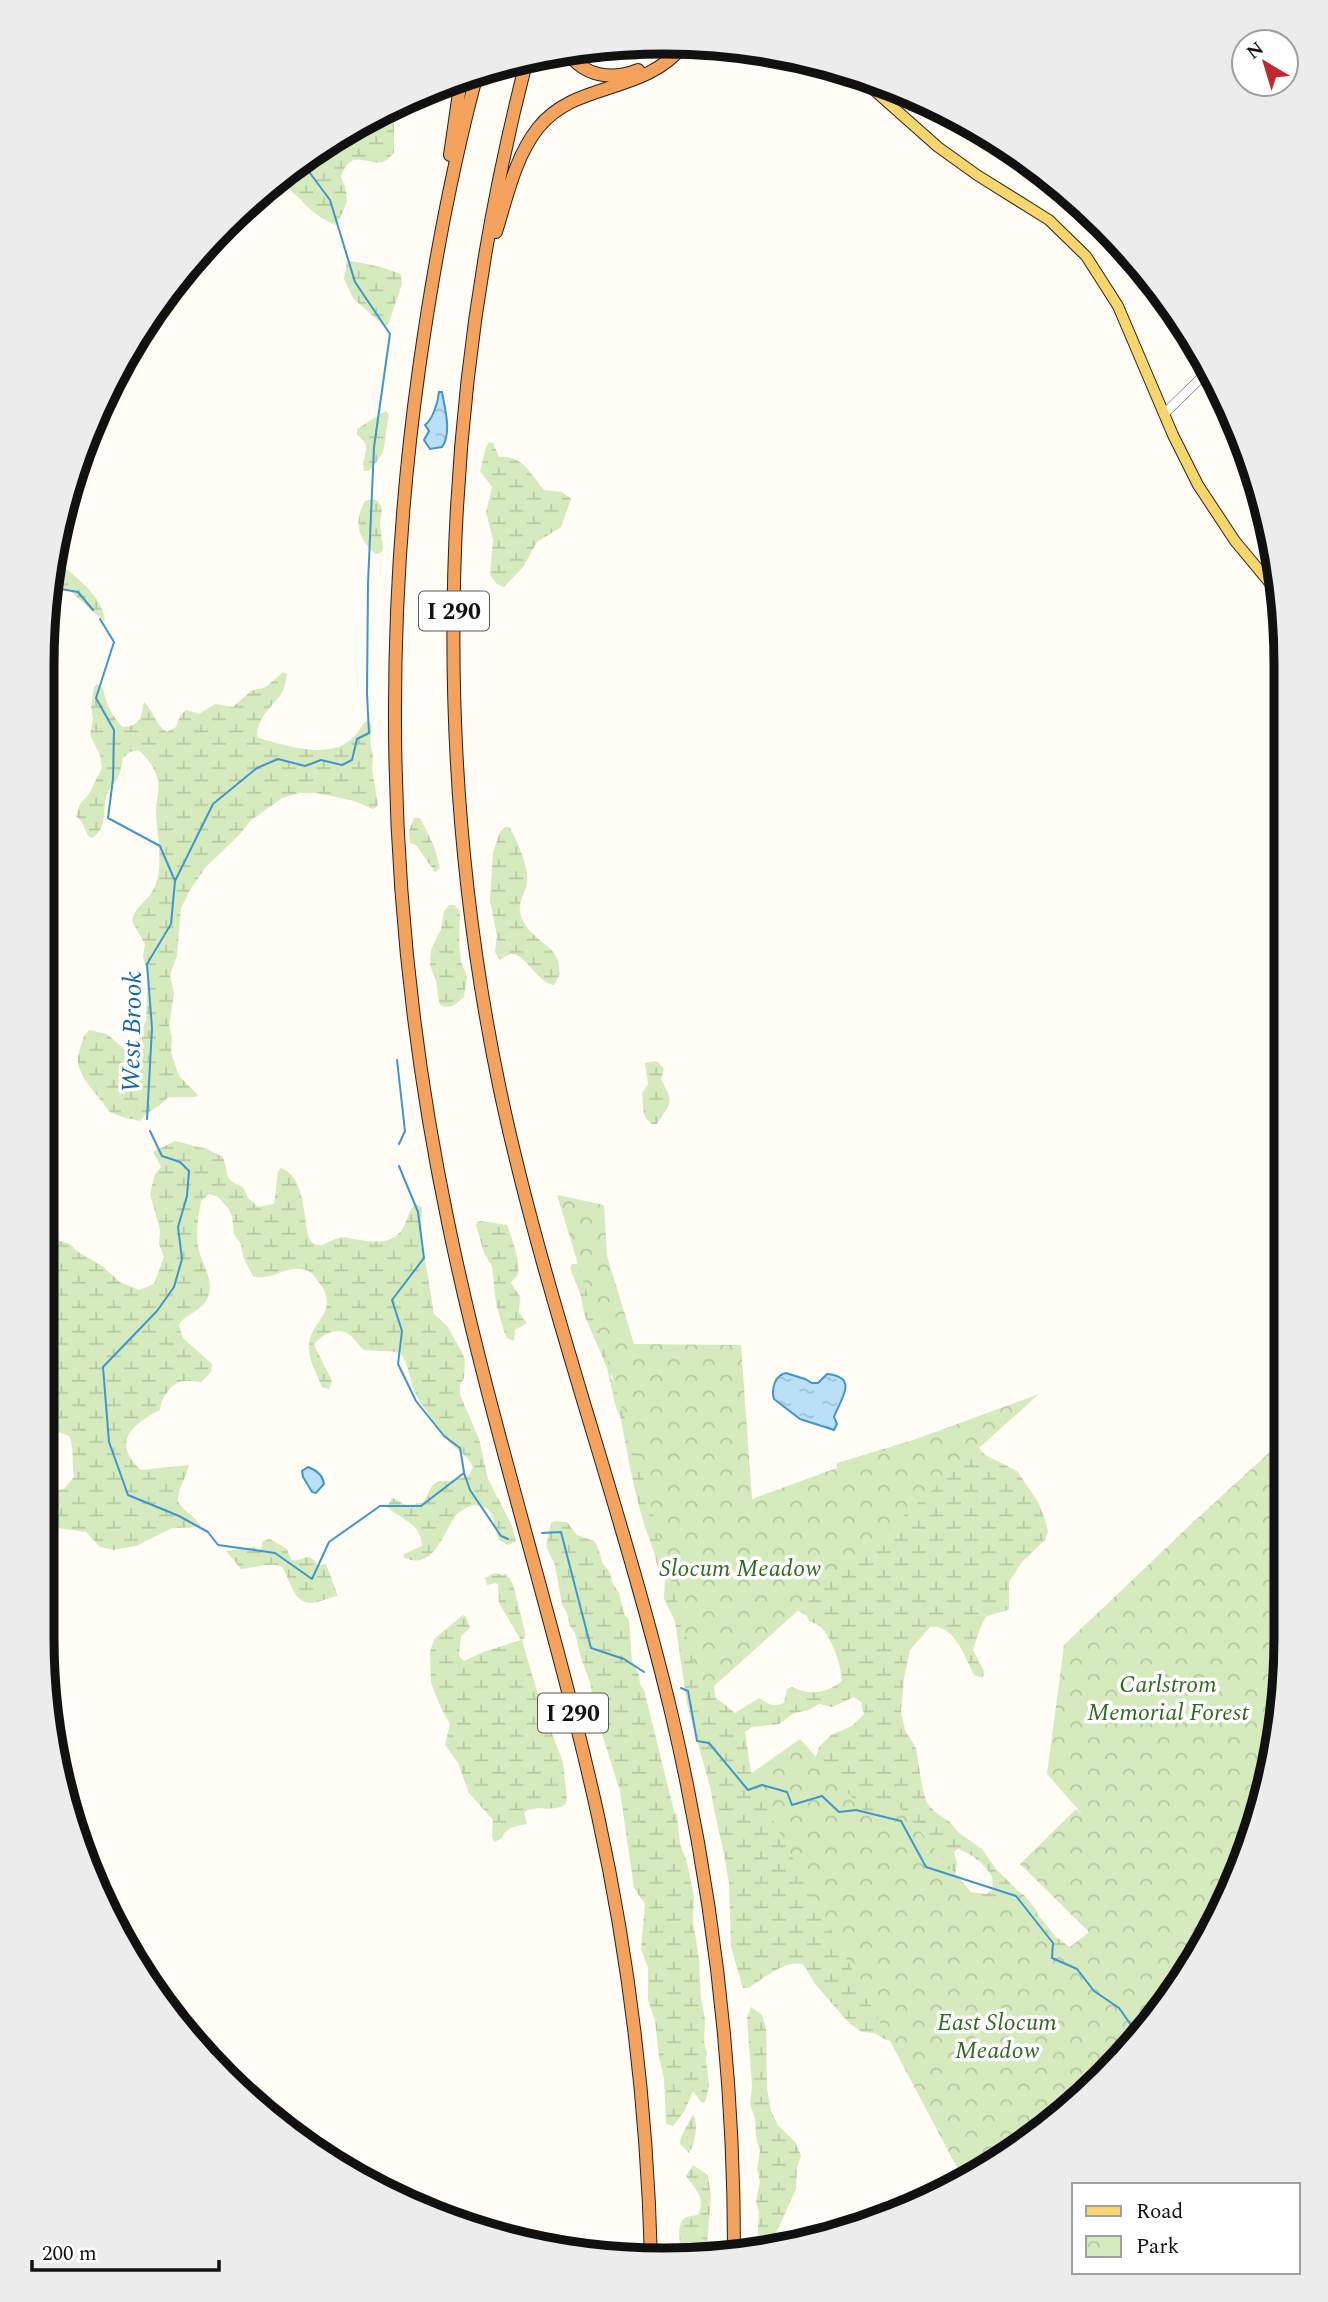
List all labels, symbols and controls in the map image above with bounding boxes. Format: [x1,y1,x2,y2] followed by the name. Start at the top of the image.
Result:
[1230,28,1300,98] north arrow
[1240,35,1270,67] text: N
[419,592,489,631] road number: I 290
[111,971,153,1093] water label: West Brook
[659,1551,821,1587] park label: Slocum Meadow
[1087,1667,1249,1731] park label: Carlstrom Memorial Forest
[538,1694,608,1732] road number: I 290
[937,2005,1057,2069] park label: East Slocum Meadow
[1072,2183,1300,2274] legend
[1136,2196,1183,2228] text: Road
[32,2228,219,2272] scale bar
[1136,2231,1180,2263] text: Park
[42,2238,97,2270] text: 200 m

